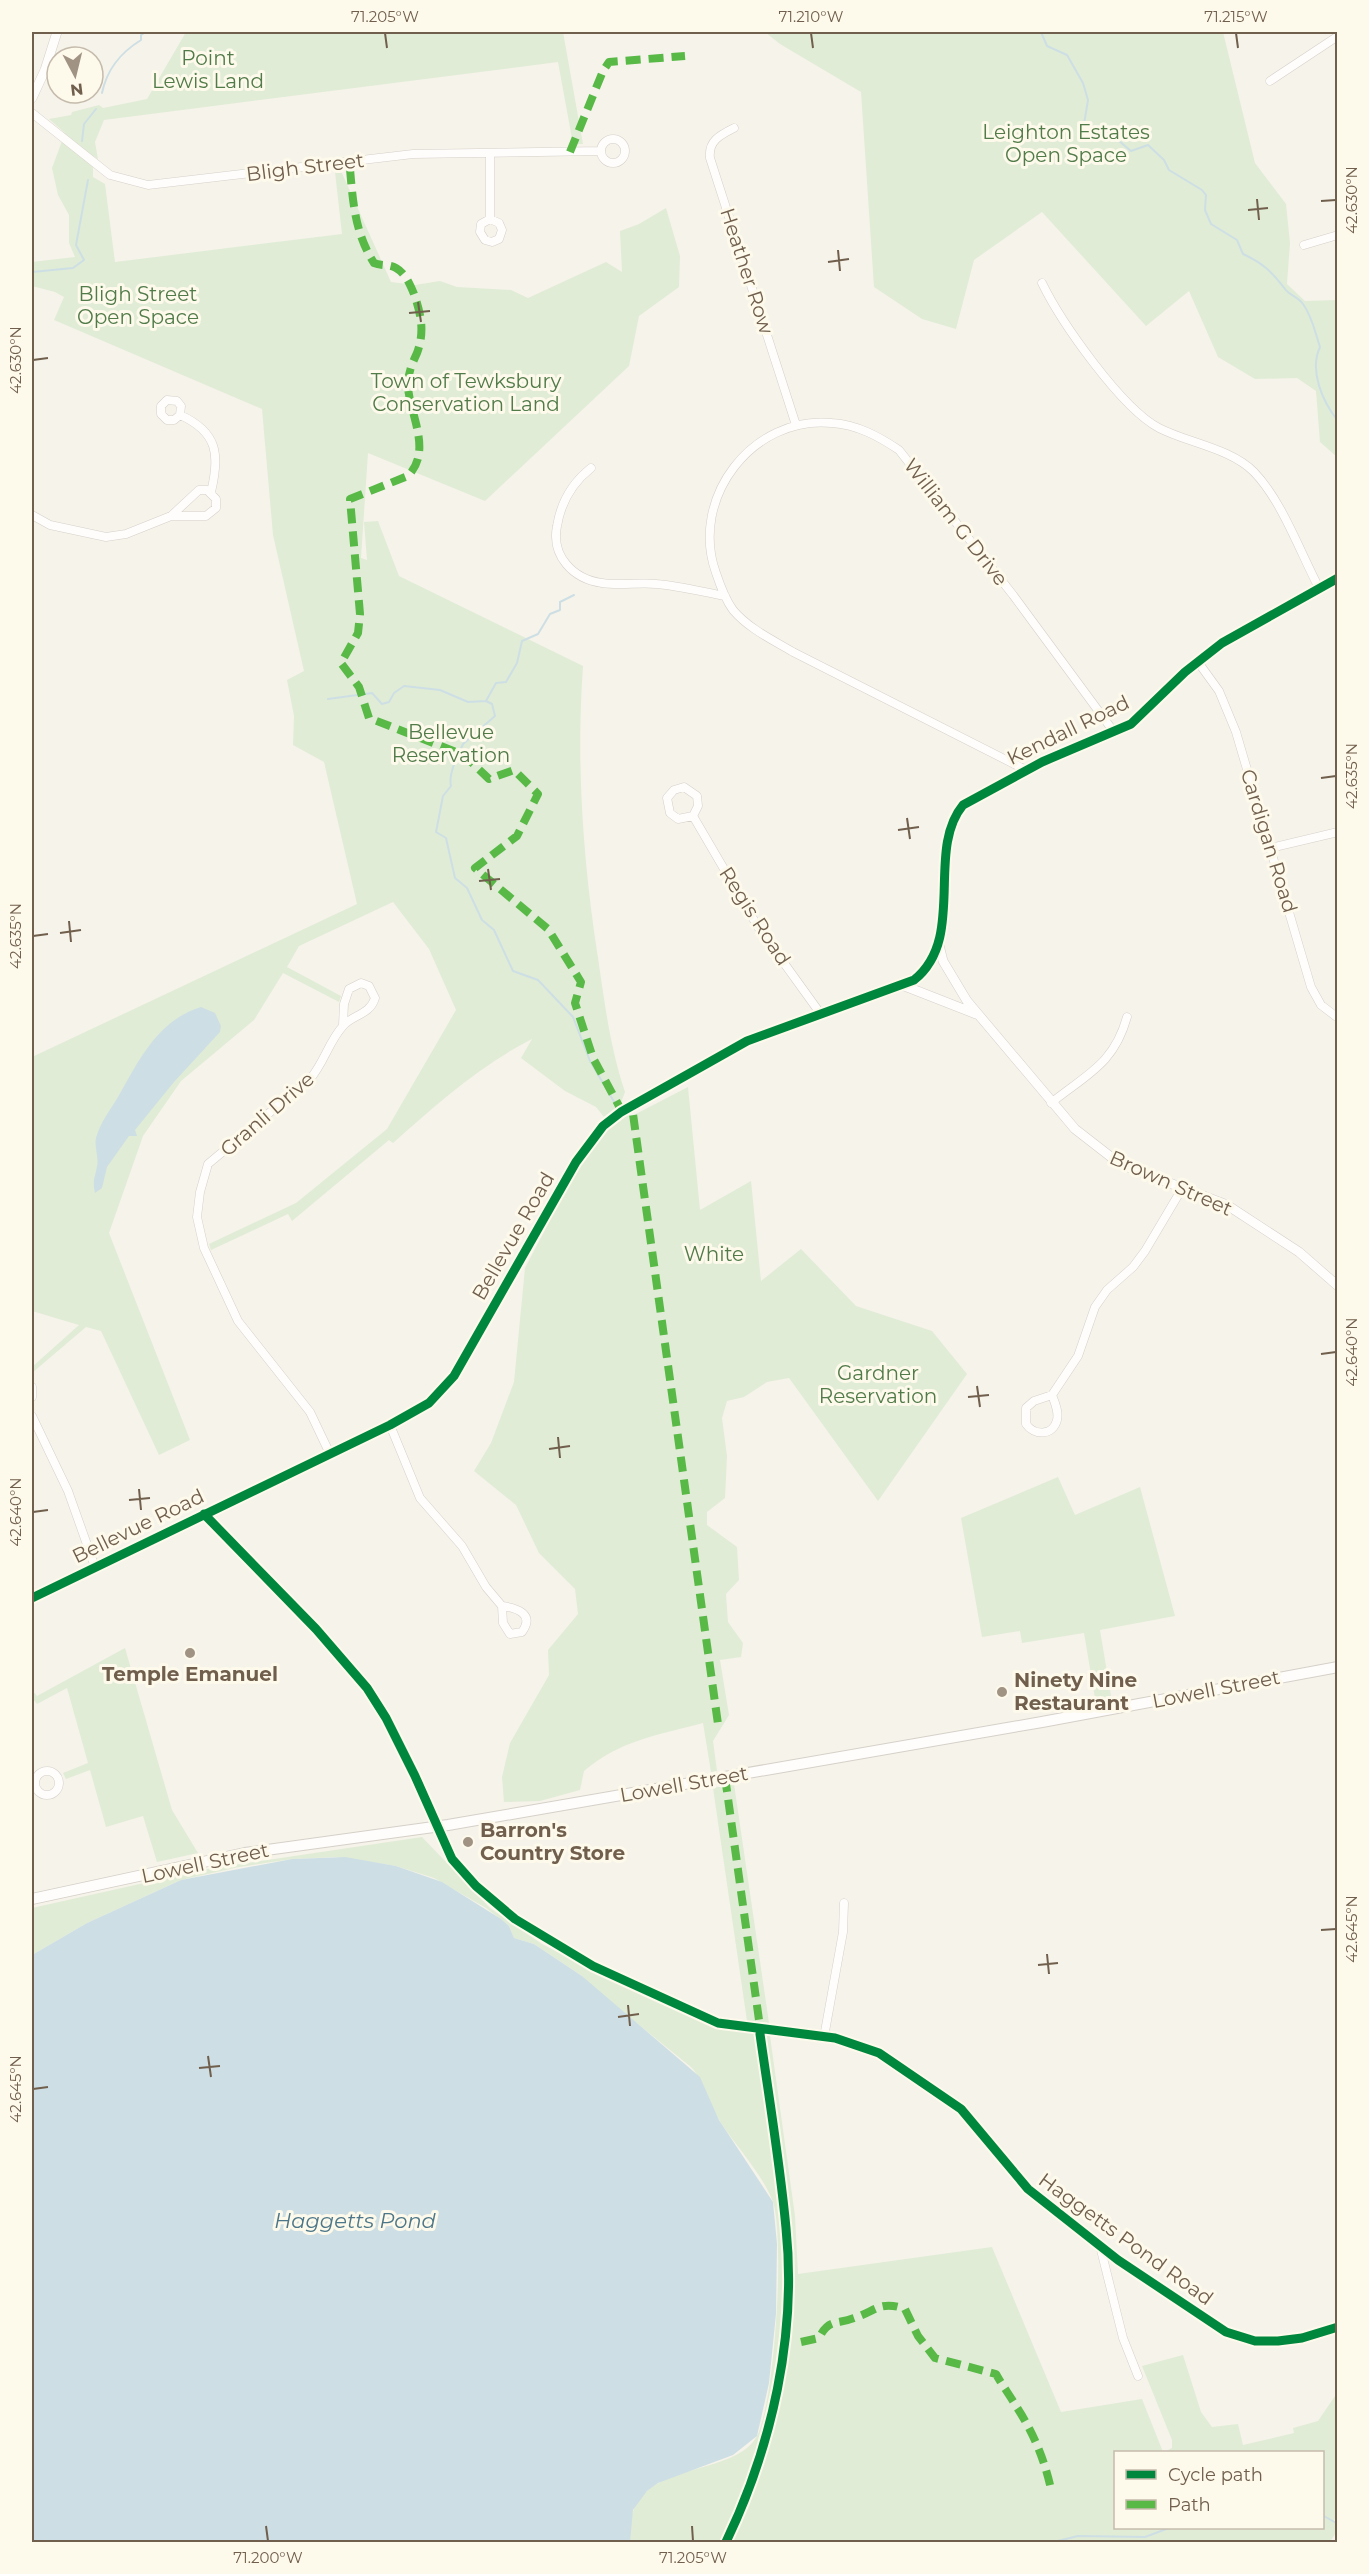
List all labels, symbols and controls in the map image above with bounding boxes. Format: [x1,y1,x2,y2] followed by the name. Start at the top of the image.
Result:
[351,7,419,26] text: 71.205°W
[779,7,844,26] text: 71.210°W
[1204,7,1268,26] text: 71.215°W
[45,45,105,105] north arrow
[152,46,264,93] park label: Point Lewis Land
[69,79,84,100] text: N
[982,120,1150,167] park label: Leighton Estates Open Space
[245,148,365,186] street label: Bligh Street
[1342,166,1361,234] text: 42.630°N
[715,205,779,337] street label: Heather Row
[77,282,199,329] park label: Bligh Street Open Space
[6,326,25,394] text: 42.630°N
[371,369,561,416] park label: Town of Tewksbury Conservation Land
[899,454,1013,590] street label: William G Drive
[1003,690,1133,770] street label: Kendall Road
[392,720,510,767] park label: Bellevue Reservation
[1342,743,1361,809] text: 42.635°N
[1236,766,1302,916] street label: Cardigan Road
[714,862,796,970] street label: Regis Road
[6,903,25,969] text: 42.635°N
[215,1067,319,1161] street label: Granli Drive
[1106,1145,1236,1221] street label: Brown Street
[467,1168,559,1304] street label: Bellevue Road
[684,1242,744,1266] park label: White
[1342,1317,1361,1387] text: 42.640°N
[819,1361,937,1408] park label: Gardner Reservation
[6,1477,25,1547] text: 42.640°N
[68,1484,208,1568] street label: Bellevue Road
[183,1646,197,1660] marker: Temple Emanuel
[102,1662,278,1686] place label: Temple Emanuel
[1150,1665,1282,1713] street label: Lowell Street
[1014,1668,1137,1715] place label: Ninety Nine Restaurant
[995,1685,1009,1699] marker: Ninety Nine Restaurant
[618,1761,750,1807] street label: Lowell Street
[480,1818,625,1865] place label: Barron's Country Store
[461,1835,475,1849] marker: Barron's Country Store
[139,1838,271,1888] street label: Lowell Street
[1342,1895,1361,1963] text: 42.645°N
[6,2055,25,2123] text: 42.645°N
[1034,2168,1218,2310] street label: Haggetts Pond Road
[274,2208,437,2233] water label: Haggetts Pond
[1114,2451,1324,2529] legend
[1168,2464,1263,2486] text: Cycle path
[1168,2494,1211,2516] text: Path
[233,2548,303,2567] text: 71.200°W
[659,2548,727,2567] text: 71.205°W

